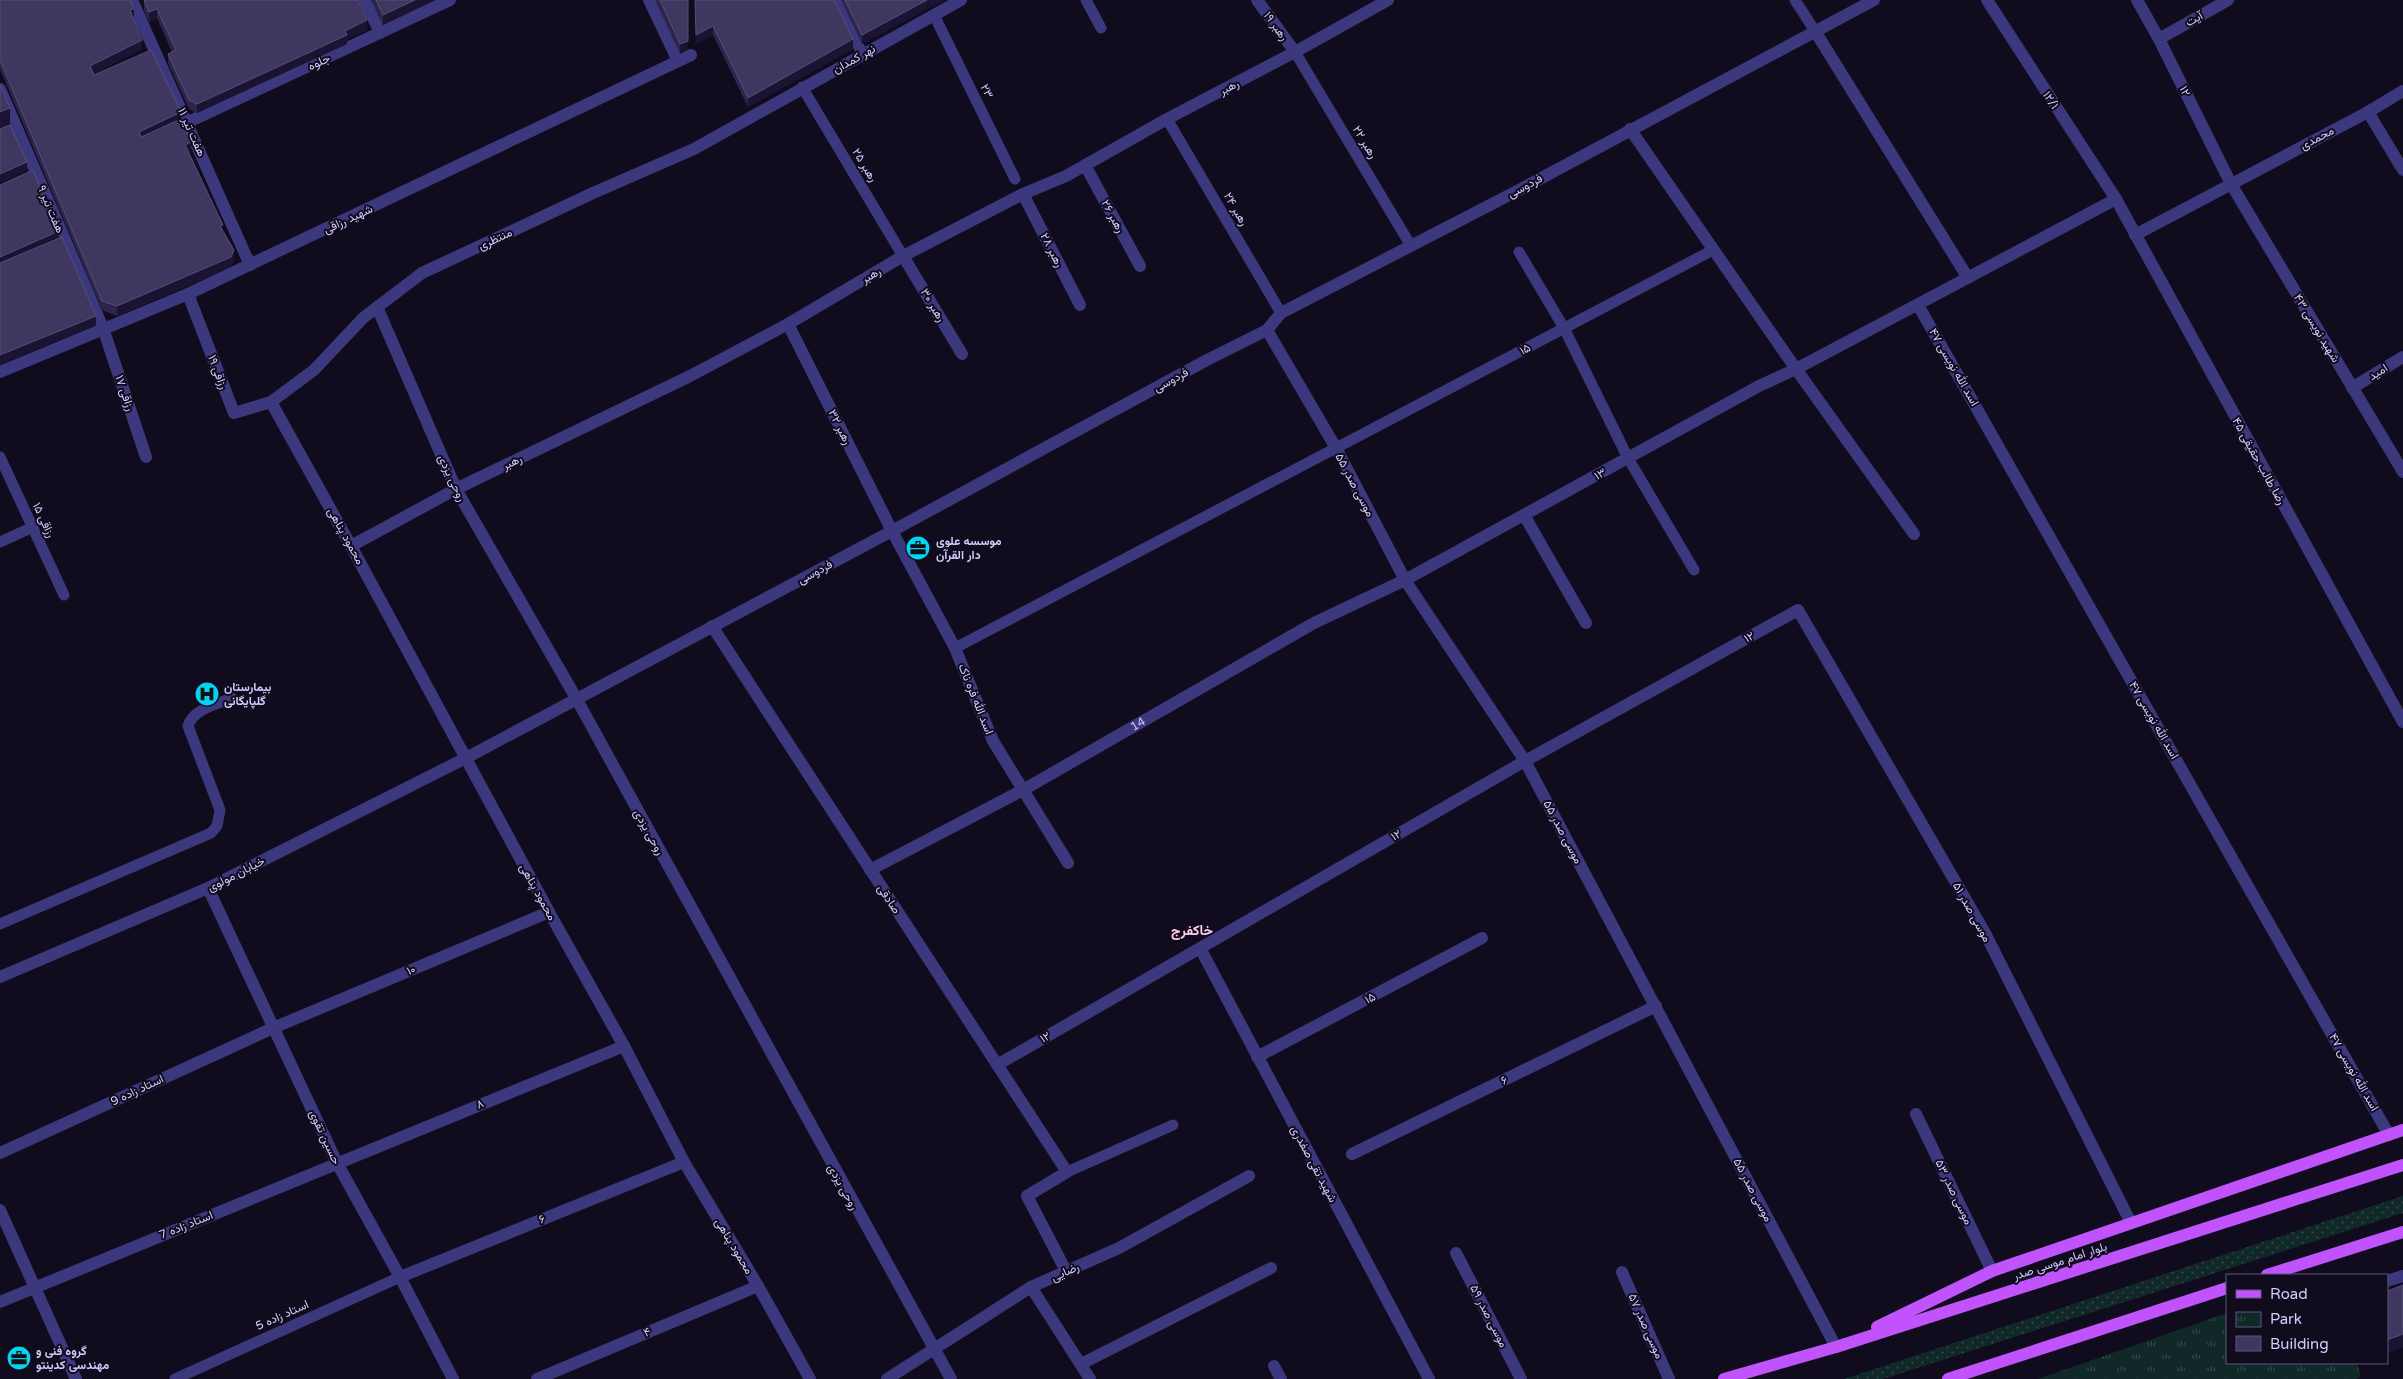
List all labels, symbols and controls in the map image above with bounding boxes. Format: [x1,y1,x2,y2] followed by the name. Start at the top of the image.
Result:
[2183,8,2206,29] street label: آیت
[1260,9,1291,44] street label: رهبر ۱۹
[830,42,878,77] street label: نهر کمدان
[306,51,333,74] street label: جلوه
[1216,76,1242,99] street label: رهبر
[978,82,996,101] street label: ۲۳
[2177,84,2193,98] street label: ۱۲
[2040,88,2062,112] street label: ۱۲/۱
[174,106,209,159] street label: هفت تیر ۱۱
[1349,123,1380,162] street label: رهبر ۲۲
[2298,123,2337,154] street label: محمدی
[849,146,880,185] street label: رهبر ۲۵
[1505,171,1545,202] street label: فردوسی
[34,183,67,235] street label: هفت تیر ۹
[1220,190,1251,229] street label: رهبر ۲۴
[1097,197,1128,235] street label: رهبر ۲۶
[321,202,375,237] street label: شهید رزاقی
[476,225,515,254] street label: منتظری
[1037,230,1067,270] street label: رهبر ۲۸
[858,264,884,288] street label: رهبر
[917,286,948,325] street label: رهبر ۳۰
[2290,291,2343,365] street label: ۴۳ شهید نویسی
[1925,326,1982,409] street label: ۴۷ اسد الله نویسی
[1517,340,1533,358] street label: ۱۵
[204,353,231,392] street label: رزاقی ۱۹
[2366,361,2390,383] street label: امید
[1151,365,1191,396] street label: فردوسی
[111,373,138,413] street label: رزاقی ۱۷
[824,407,855,447] street label: رهبر ۳۲
[2228,415,2289,507] street label: ۴۵ رضا طالب حقیقی
[499,451,525,474] street label: رهبر
[1332,451,1378,520] street label: موسی صدر ۵۵
[434,452,469,504] street label: روحی یزدی
[1592,465,1608,483] street label: ۱۳
[29,500,58,540] street label: رزاقی ۱۵
[324,505,367,567] street label: محمود پناهی
[936,534,1002,563] place label: موسسه علوی دار القرآن
[905,535,931,561] office icon: موسسه علوی دار القرآن
[795,557,835,588] street label: فردوسی
[1741,629,1757,645] street label: ۱۲
[955,662,997,737] street label: اسد الله فره ناک
[2125,679,2182,762] street label: ۴۷ اسد الله نویسی
[224,680,272,709] place label: بیمارستان گلپایگانی
[194,681,220,707] hospital icon: بیمارستان گلپایگانی
[1128,714,1148,734] street label: 14
[1540,798,1586,867] street label: موسی صدر ۵۵
[630,807,667,858] street label: روحی یزدی
[1388,827,1404,843] street label: ۱۲
[205,854,267,895] street label: خیابان مولوی
[516,861,559,923] street label: محمود پناهی
[1949,880,1994,945] street label: موسی صدر ۵۱
[874,882,904,917] street label: صادقی
[1171,922,1213,940] district label: خاکفرج
[404,962,418,978] street label: ۱۰
[1362,989,1378,1007] street label: ۱۵
[1037,1029,1053,1045] street label: ۱۲
[2325,1031,2382,1114] street label: ۴۷ اسد الله نویسی
[108,1072,166,1109] street label: استاد زاده 9
[1498,1072,1510,1088] street label: ۶
[474,1096,486,1112] street label: ۸
[305,1108,344,1167] street label: حسین تقوی
[1287,1123,1340,1205] street label: شهید تقی صفدری
[1730,1156,1776,1225] street label: موسی صدر ۵۵
[1931,1157,1976,1227] street label: موسی صدر ۵۳
[824,1162,861,1213] street label: روحی یزدی
[157,1208,215,1243] street label: استاد زاده 7
[537,1211,547,1227] street label: ۶
[711,1216,756,1277] street label: محمود پناهی
[2010,1239,2109,1284] street label: بلوار امام موسی صدر
[1049,1260,1082,1285] street label: رضایی
[2226,1274,2388,1364] legend
[1466,1282,1511,1350] street label: موسی صدر ۵۹
[2270,1285,2308,1303] text: Road
[1624,1291,1667,1361] street label: موسی صدر ۵۷
[253,1297,311,1334] street label: استاد زاده 5
[2270,1310,2302,1328] text: Park
[641,1324,653,1340] street label: ۴
[2270,1335,2329,1353] text: Building
[36,1344,110,1373] place label: گروه فنی و مهندسی کدینتو
[6,1345,32,1371] office icon: گروه فنی و مهندسی کدینتو

